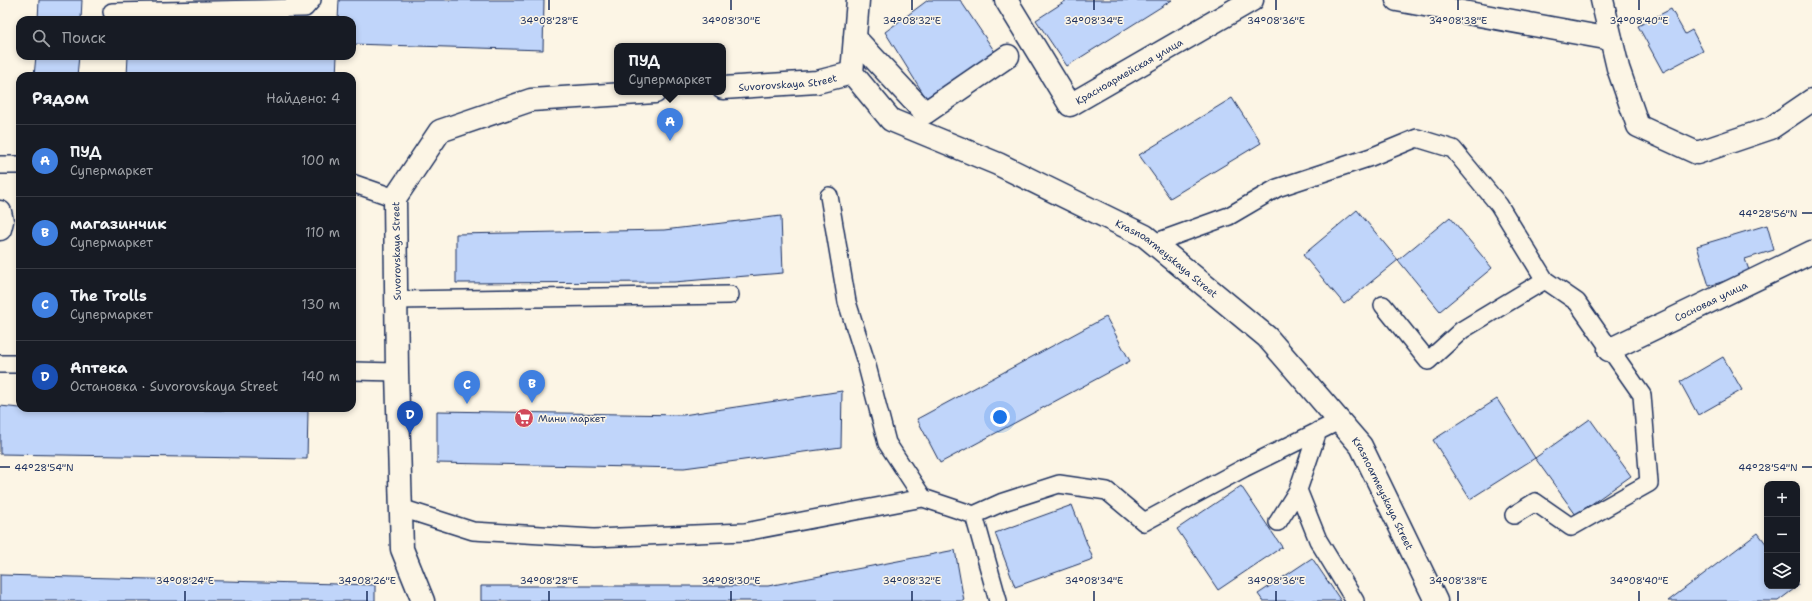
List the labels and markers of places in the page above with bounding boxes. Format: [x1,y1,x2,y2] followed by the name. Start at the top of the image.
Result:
[657,108,683,141] pin: A
[519,370,545,403] pin: B
[454,371,480,404] pin: C
[397,401,423,434] pin: D
[513,407,535,429] supermarket icon: Мини маркет
[538,412,606,425] place label: Мини маркет

